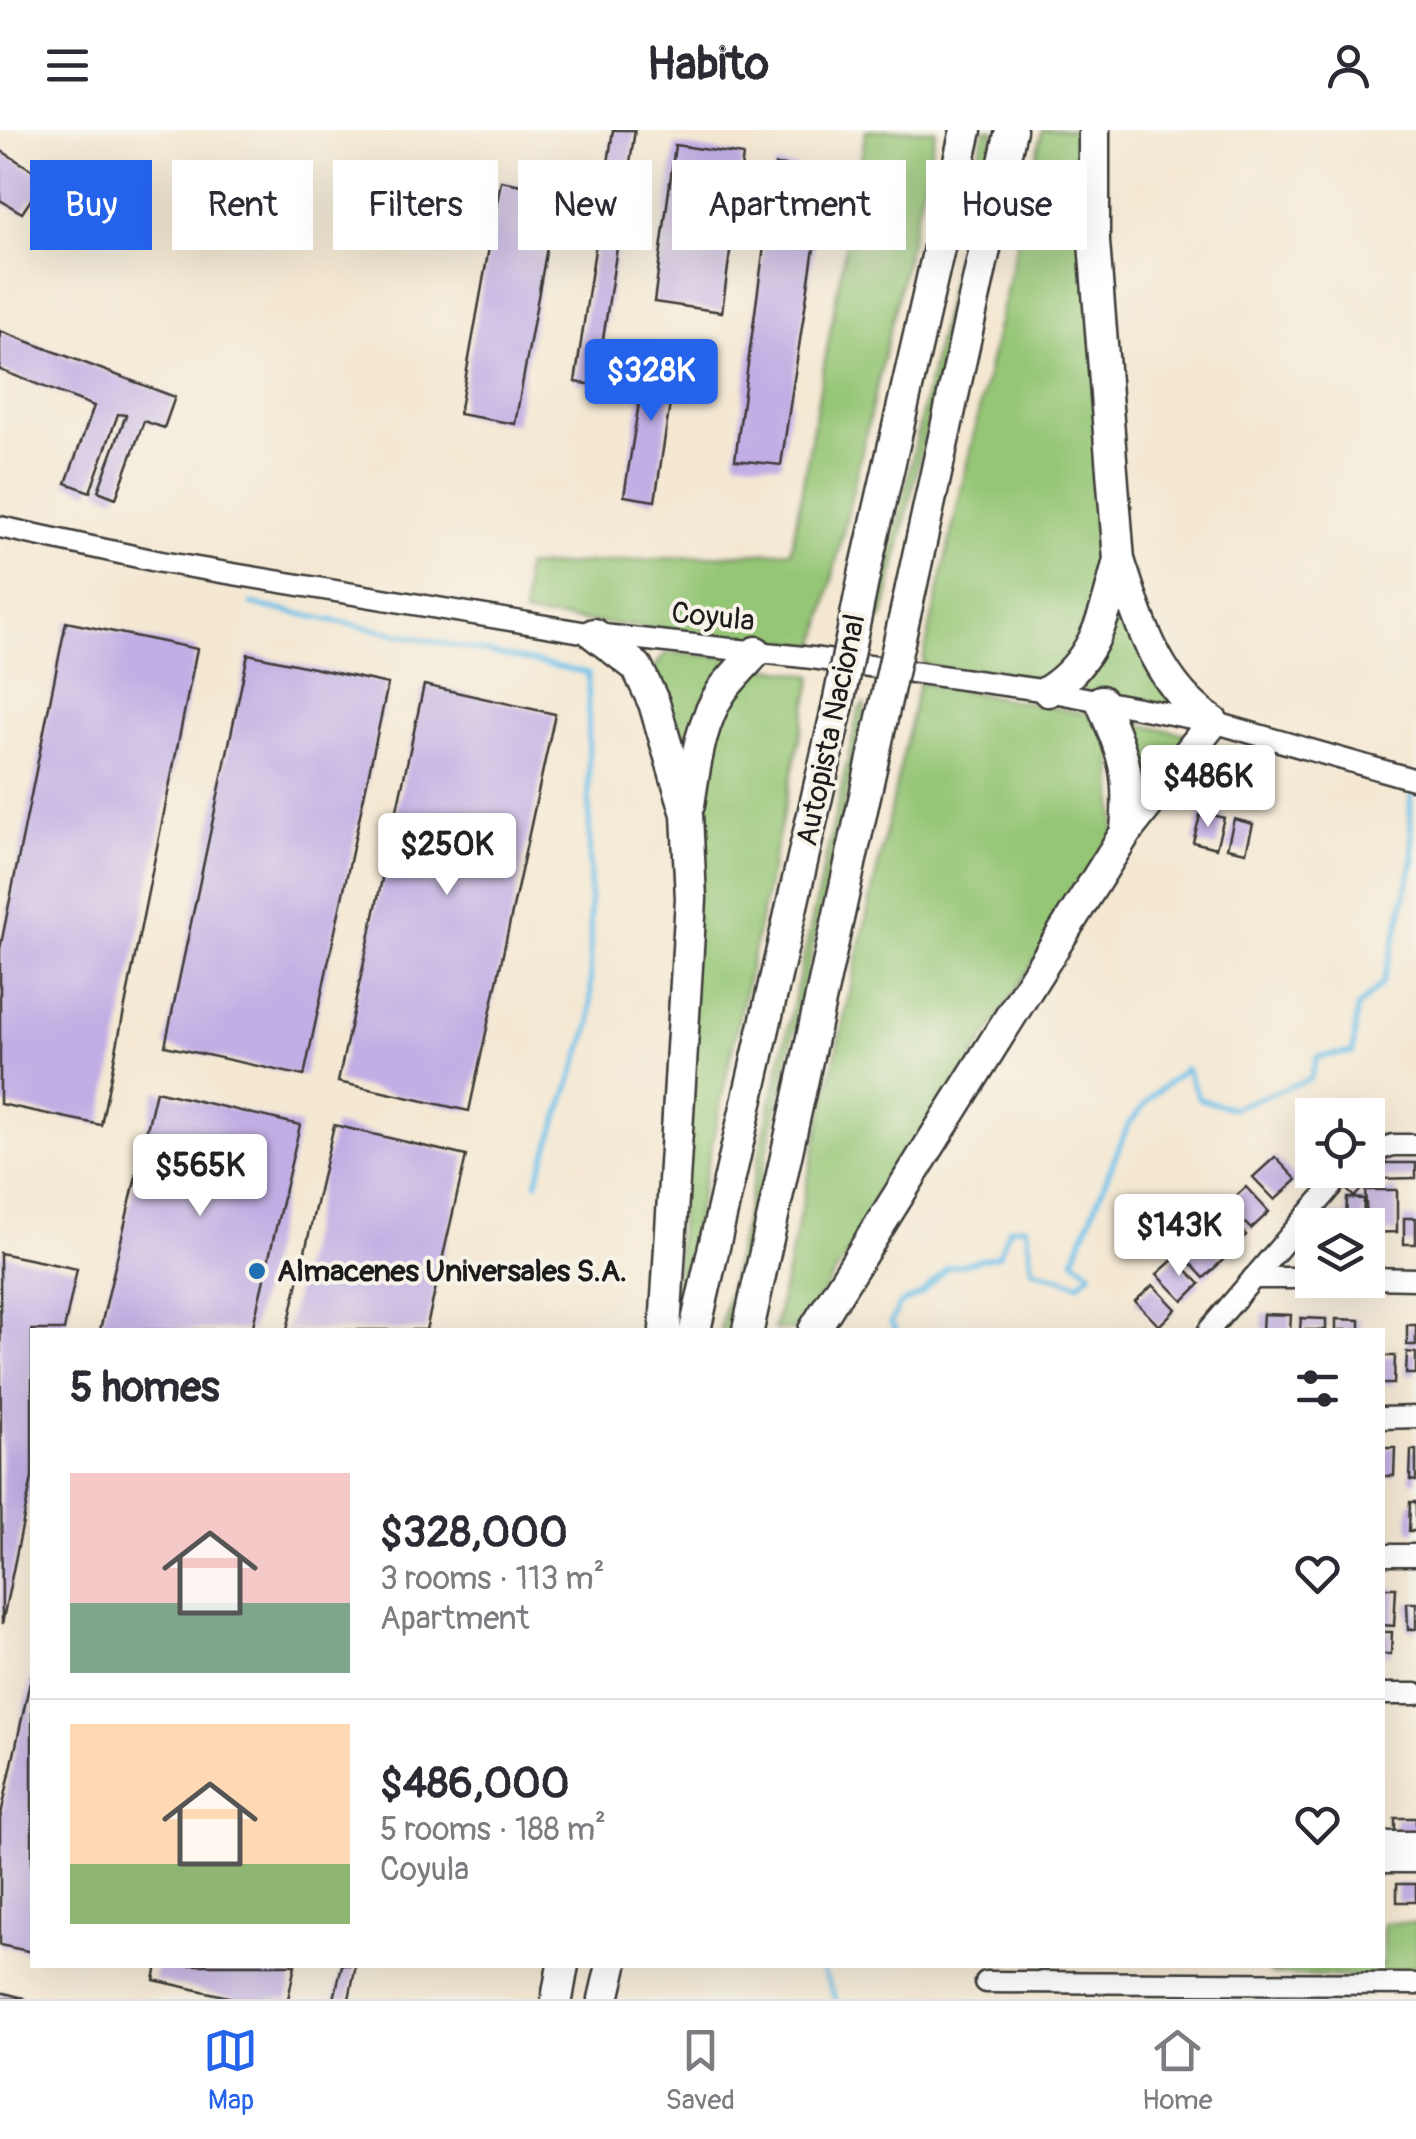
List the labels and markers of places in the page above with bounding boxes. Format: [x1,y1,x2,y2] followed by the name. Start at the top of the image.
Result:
[581,339,721,424] pin: $328K
[1138,745,1278,830] pin: $486K
[377,813,517,898] pin: $250K
[130,1134,270,1219] pin: $565K
[1109,1194,1249,1279] pin: $143K
[277,1253,627,1290] place label: Almacenes Universales S.A.
[246,1260,268,1282] marker: Almacenes Universales S.A.

